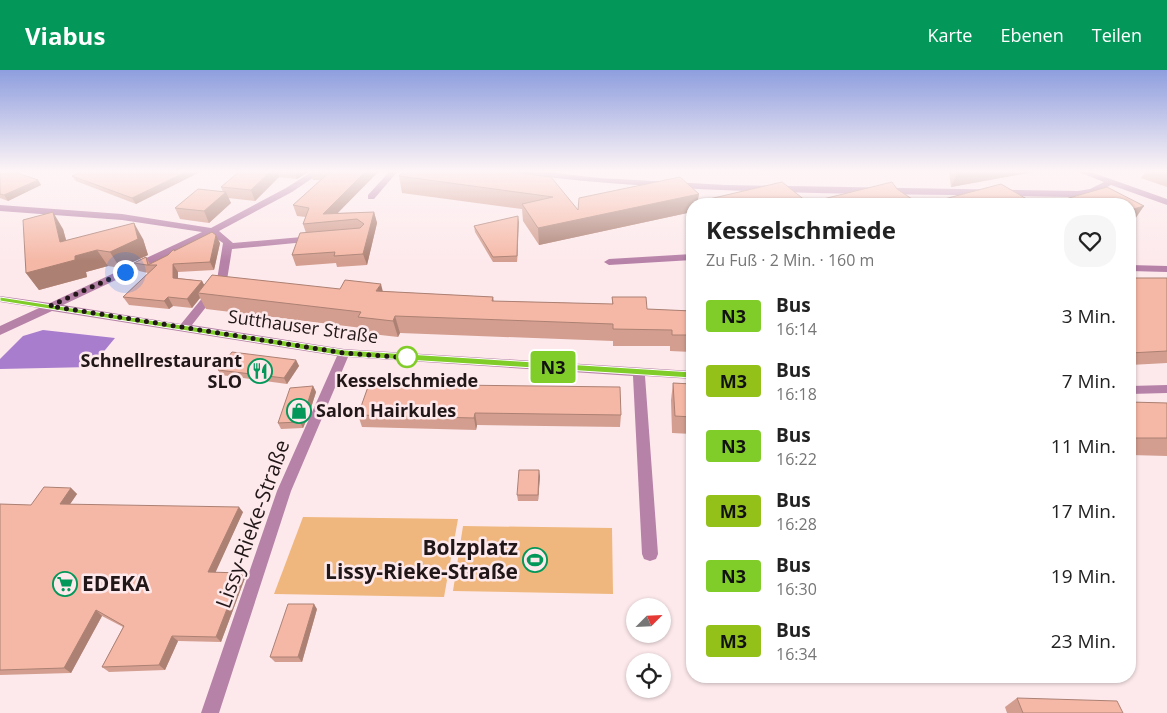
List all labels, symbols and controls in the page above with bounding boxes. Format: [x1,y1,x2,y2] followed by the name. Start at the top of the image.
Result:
[25,19,105,52] text: Viabus
[928,23,972,47] text: Karte
[1000,23,1064,47] text: Ebenen
[1092,23,1142,47] text: Teilen
[706,213,896,246] text: Kesselschmiede
[1064,215,1116,267] button: heart
[706,249,874,271] text: Zu Fuß · 2 Min. · 160 m
[113,260,138,285] your location
[776,292,811,318] text: Bus
[1062,303,1116,329] text: 3 Min.
[226,304,380,348] street label: Sutthauser Straße
[721,304,746,328] text: N3
[776,318,817,340] text: 16:14
[396,346,418,368] marker: Kesselschmiede
[81,348,242,393] place label: Schnellrestaurant SLO
[530,351,576,383] line badge: N3
[541,355,565,379] text: N3
[776,357,811,383] text: Bus
[247,358,273,384] restaurant icon: Schnellrestaurant SLO
[336,368,478,392] place label: Kesselschmiede
[1062,368,1116,394] text: 7 Min.
[720,369,747,393] text: M3
[776,383,817,405] text: 16:18
[286,398,312,424] shop icon: Salon Hairkules
[316,398,456,422] place label: Salon Hairkules
[776,422,811,448] text: Bus
[1051,433,1116,459] text: 11 Min.
[721,434,746,458] text: N3
[209,436,296,612] street label: Lissy-Rieke-Straße
[776,448,817,470] text: 16:22
[776,487,811,513] text: Bus
[1051,498,1116,524] text: 17 Min.
[720,499,747,523] text: M3
[776,513,817,535] text: 16:28
[325,533,518,585] place label: Bolzplatz Lissy-Rieke-Straße
[522,547,548,573] sports icon: Bolzplatz Lissy-Rieke-Straße
[776,552,811,578] text: Bus
[1051,563,1116,589] text: 19 Min.
[721,564,746,588] text: N3
[82,569,150,597] place label: EDEKA
[52,571,78,597] supermarket icon: EDEKA
[776,578,817,600] text: 16:30
[626,598,671,642] north arrow
[626,598,671,698] map controls
[776,617,811,643] text: Bus
[1051,628,1116,654] text: 23 Min.
[720,629,747,653] text: M3
[776,643,817,665] text: 16:34
[626,653,671,698] button: locate

